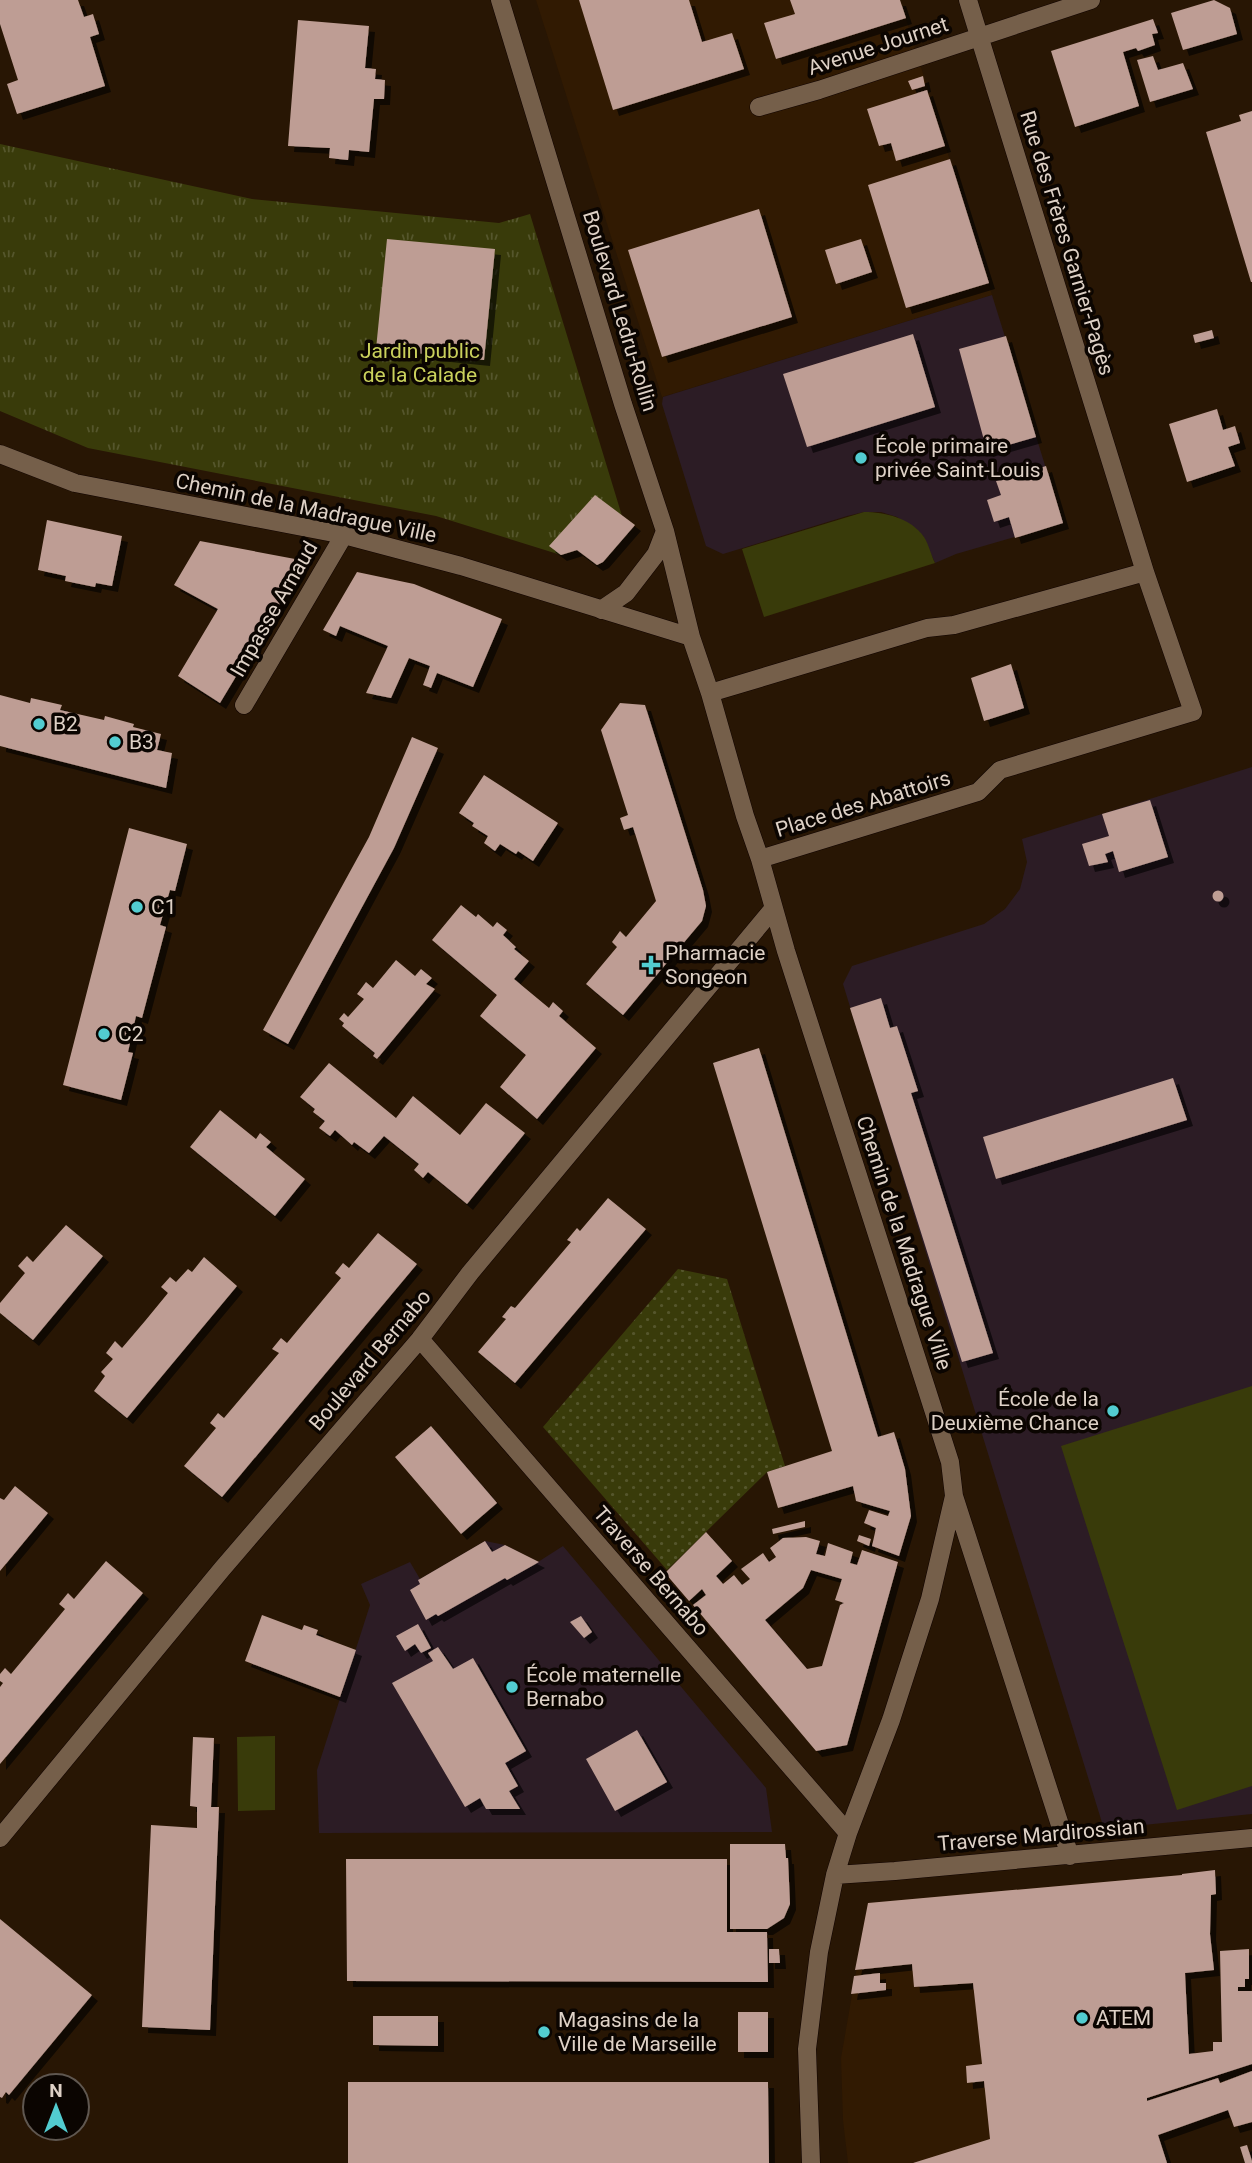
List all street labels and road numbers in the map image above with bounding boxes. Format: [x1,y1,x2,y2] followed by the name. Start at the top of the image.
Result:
[805,12,951,80] street label: Avenue Journet
[1015,108,1119,378] street label: Rue des Frères Garnier-Pagès
[578,208,662,414] street label: Boulevard Ledru-Rollin
[173,469,439,547] street label: Chemin de la Madrague Ville
[225,537,323,681] street label: Impasse Arnaud
[773,766,953,842] street label: Place des Abattoirs
[852,1113,956,1373] street label: Chemin de la Madrague Ville
[304,1285,436,1435] street label: Boulevard Bernabo
[588,1501,714,1641] street label: Traverse Bernabo
[937,1814,1145,1856] street label: Traverse Mardirossian

